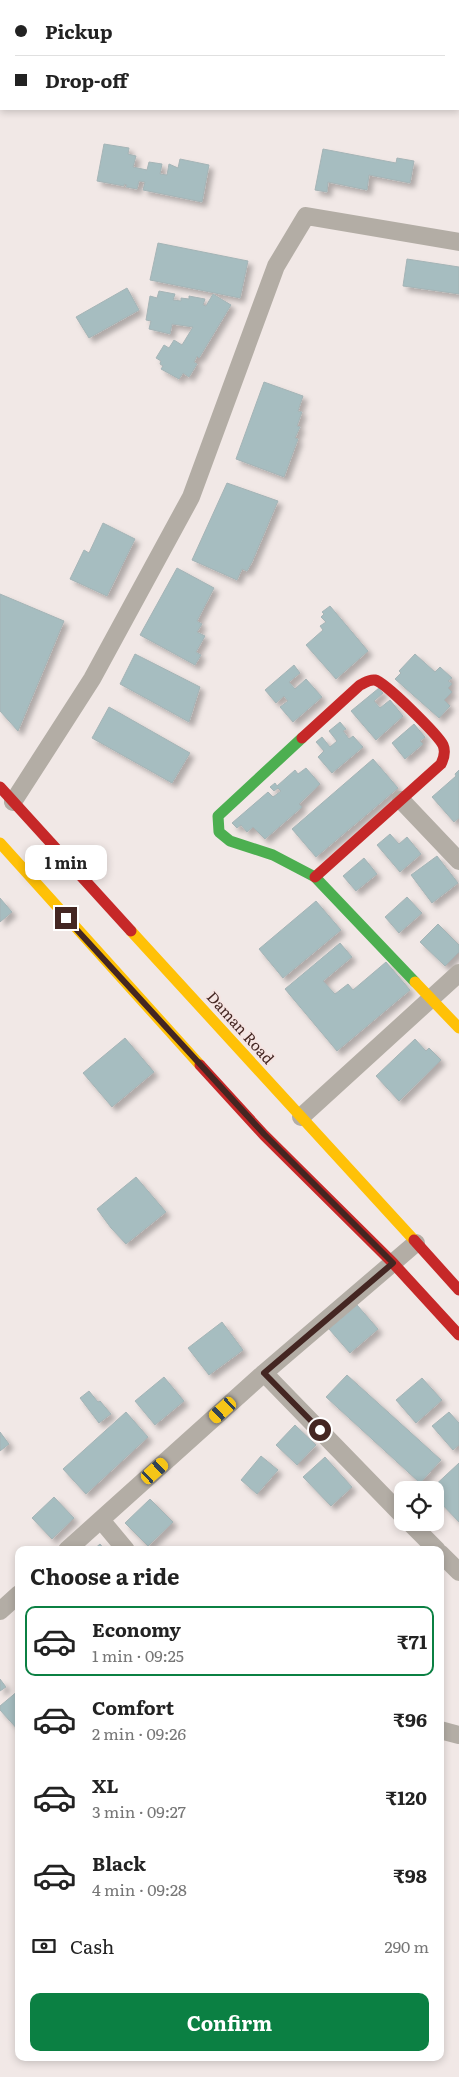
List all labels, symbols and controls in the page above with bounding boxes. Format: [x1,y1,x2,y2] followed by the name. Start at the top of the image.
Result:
[45,17,113,45] text: Pickup
[45,66,128,94] text: Drop-off
[25,846,107,880] callout: 1 min
[45,850,87,874] text: 1 min
[55,907,77,929] route end
[202,985,280,1069] street label: Daman Road
[206,1394,239,1426] car
[309,1419,331,1441] route start
[138,1455,171,1487] car
[394,1481,444,1531] map controls
[394,1481,444,1531] button: locate
[30,1559,179,1592] text: Choose a ride
[92,1615,181,1643] text: Economy
[32,1619,77,1664] icon: car
[397,1627,427,1655] text: ₹71
[92,1643,184,1667] text: 1 min · 09:25
[92,1693,174,1721] text: Comfort
[32,1697,77,1742] icon: car
[393,1705,427,1733] text: ₹96
[92,1721,186,1745] text: 2 min · 09:26
[92,1771,119,1799] text: XL
[32,1775,77,1820] icon: car
[386,1783,427,1811] text: ₹120
[92,1799,186,1823] text: 3 min · 09:27
[92,1849,146,1877] text: Black
[32,1853,77,1898] icon: car
[393,1861,427,1889] text: ₹98
[92,1877,187,1901] text: 4 min · 09:28
[30,1932,58,1960] icon: cash
[70,1932,114,1960] text: Cash
[385,1934,429,1958] text: 290 m
[30,1993,429,2051] button: Confirm

